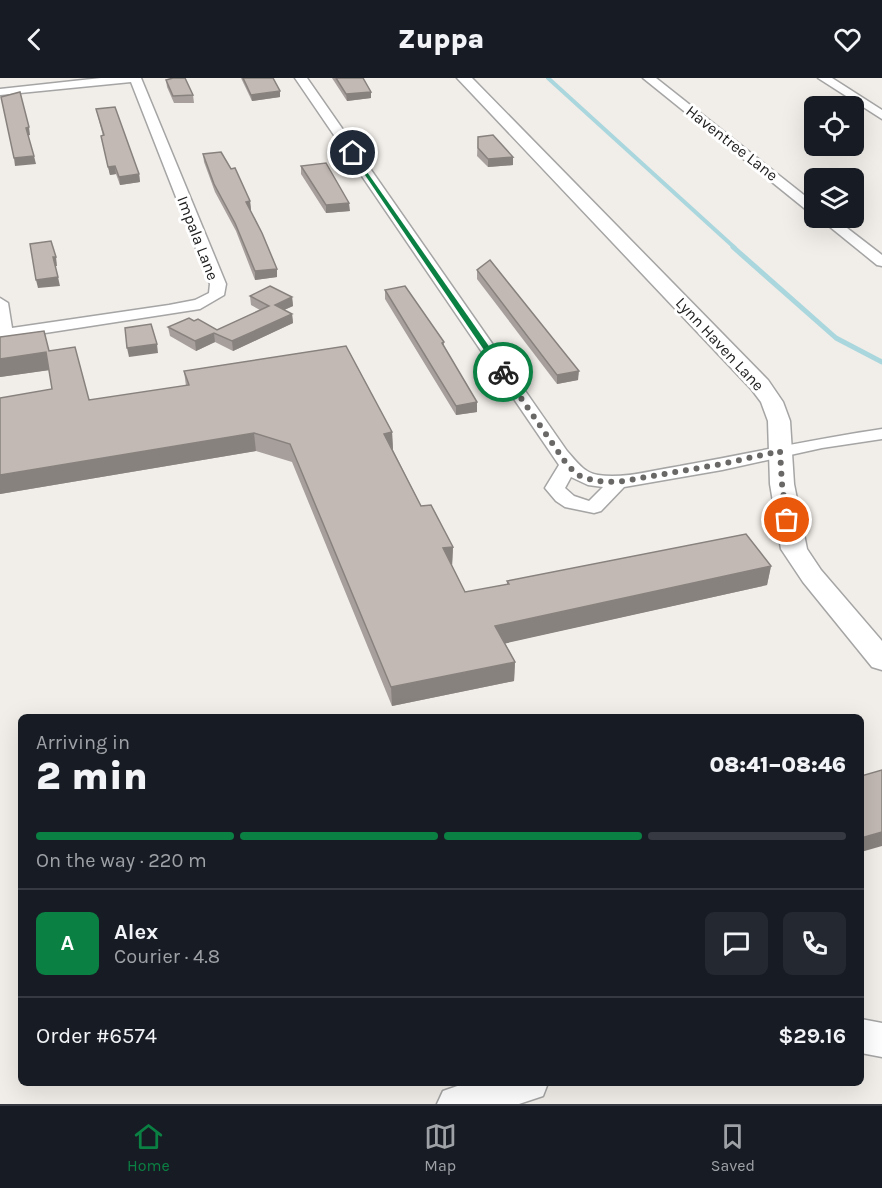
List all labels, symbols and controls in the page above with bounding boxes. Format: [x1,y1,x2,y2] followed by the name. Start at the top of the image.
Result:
[18,23,51,56] icon: back
[398,23,484,55] text: Zuppa
[831,23,864,56] icon: heart
[804,96,864,228] map controls
[804,96,864,156] button: locate
[682,101,782,185] street label: Haventree Lane
[327,127,378,178] pin
[336,136,369,169] icon: home
[804,168,864,228] button: layers
[173,193,223,283] street label: Impala Lane
[672,293,768,395] street label: Lynn Haven Lane
[473,342,533,402] courier
[487,356,520,389] icon: bike
[761,494,812,545] pin
[770,503,803,536] icon: bag
[36,731,130,754] text: Arriving in
[710,752,846,778] text: 08:41–08:46
[36,753,148,799] text: 2 min
[36,849,207,872] text: On the way · 220 m
[705,912,768,975] button: chat
[783,912,846,975] button: phone
[114,919,158,945] text: Alex
[61,930,74,956] text: A
[114,945,220,968] text: Courier · 4.8
[36,1023,157,1049] text: Order #6574
[778,1023,846,1049] text: $29.16
[127,1120,170,1175] tab: Home
[424,1120,457,1175] tab: Map
[711,1120,755,1175] tab: Saved

